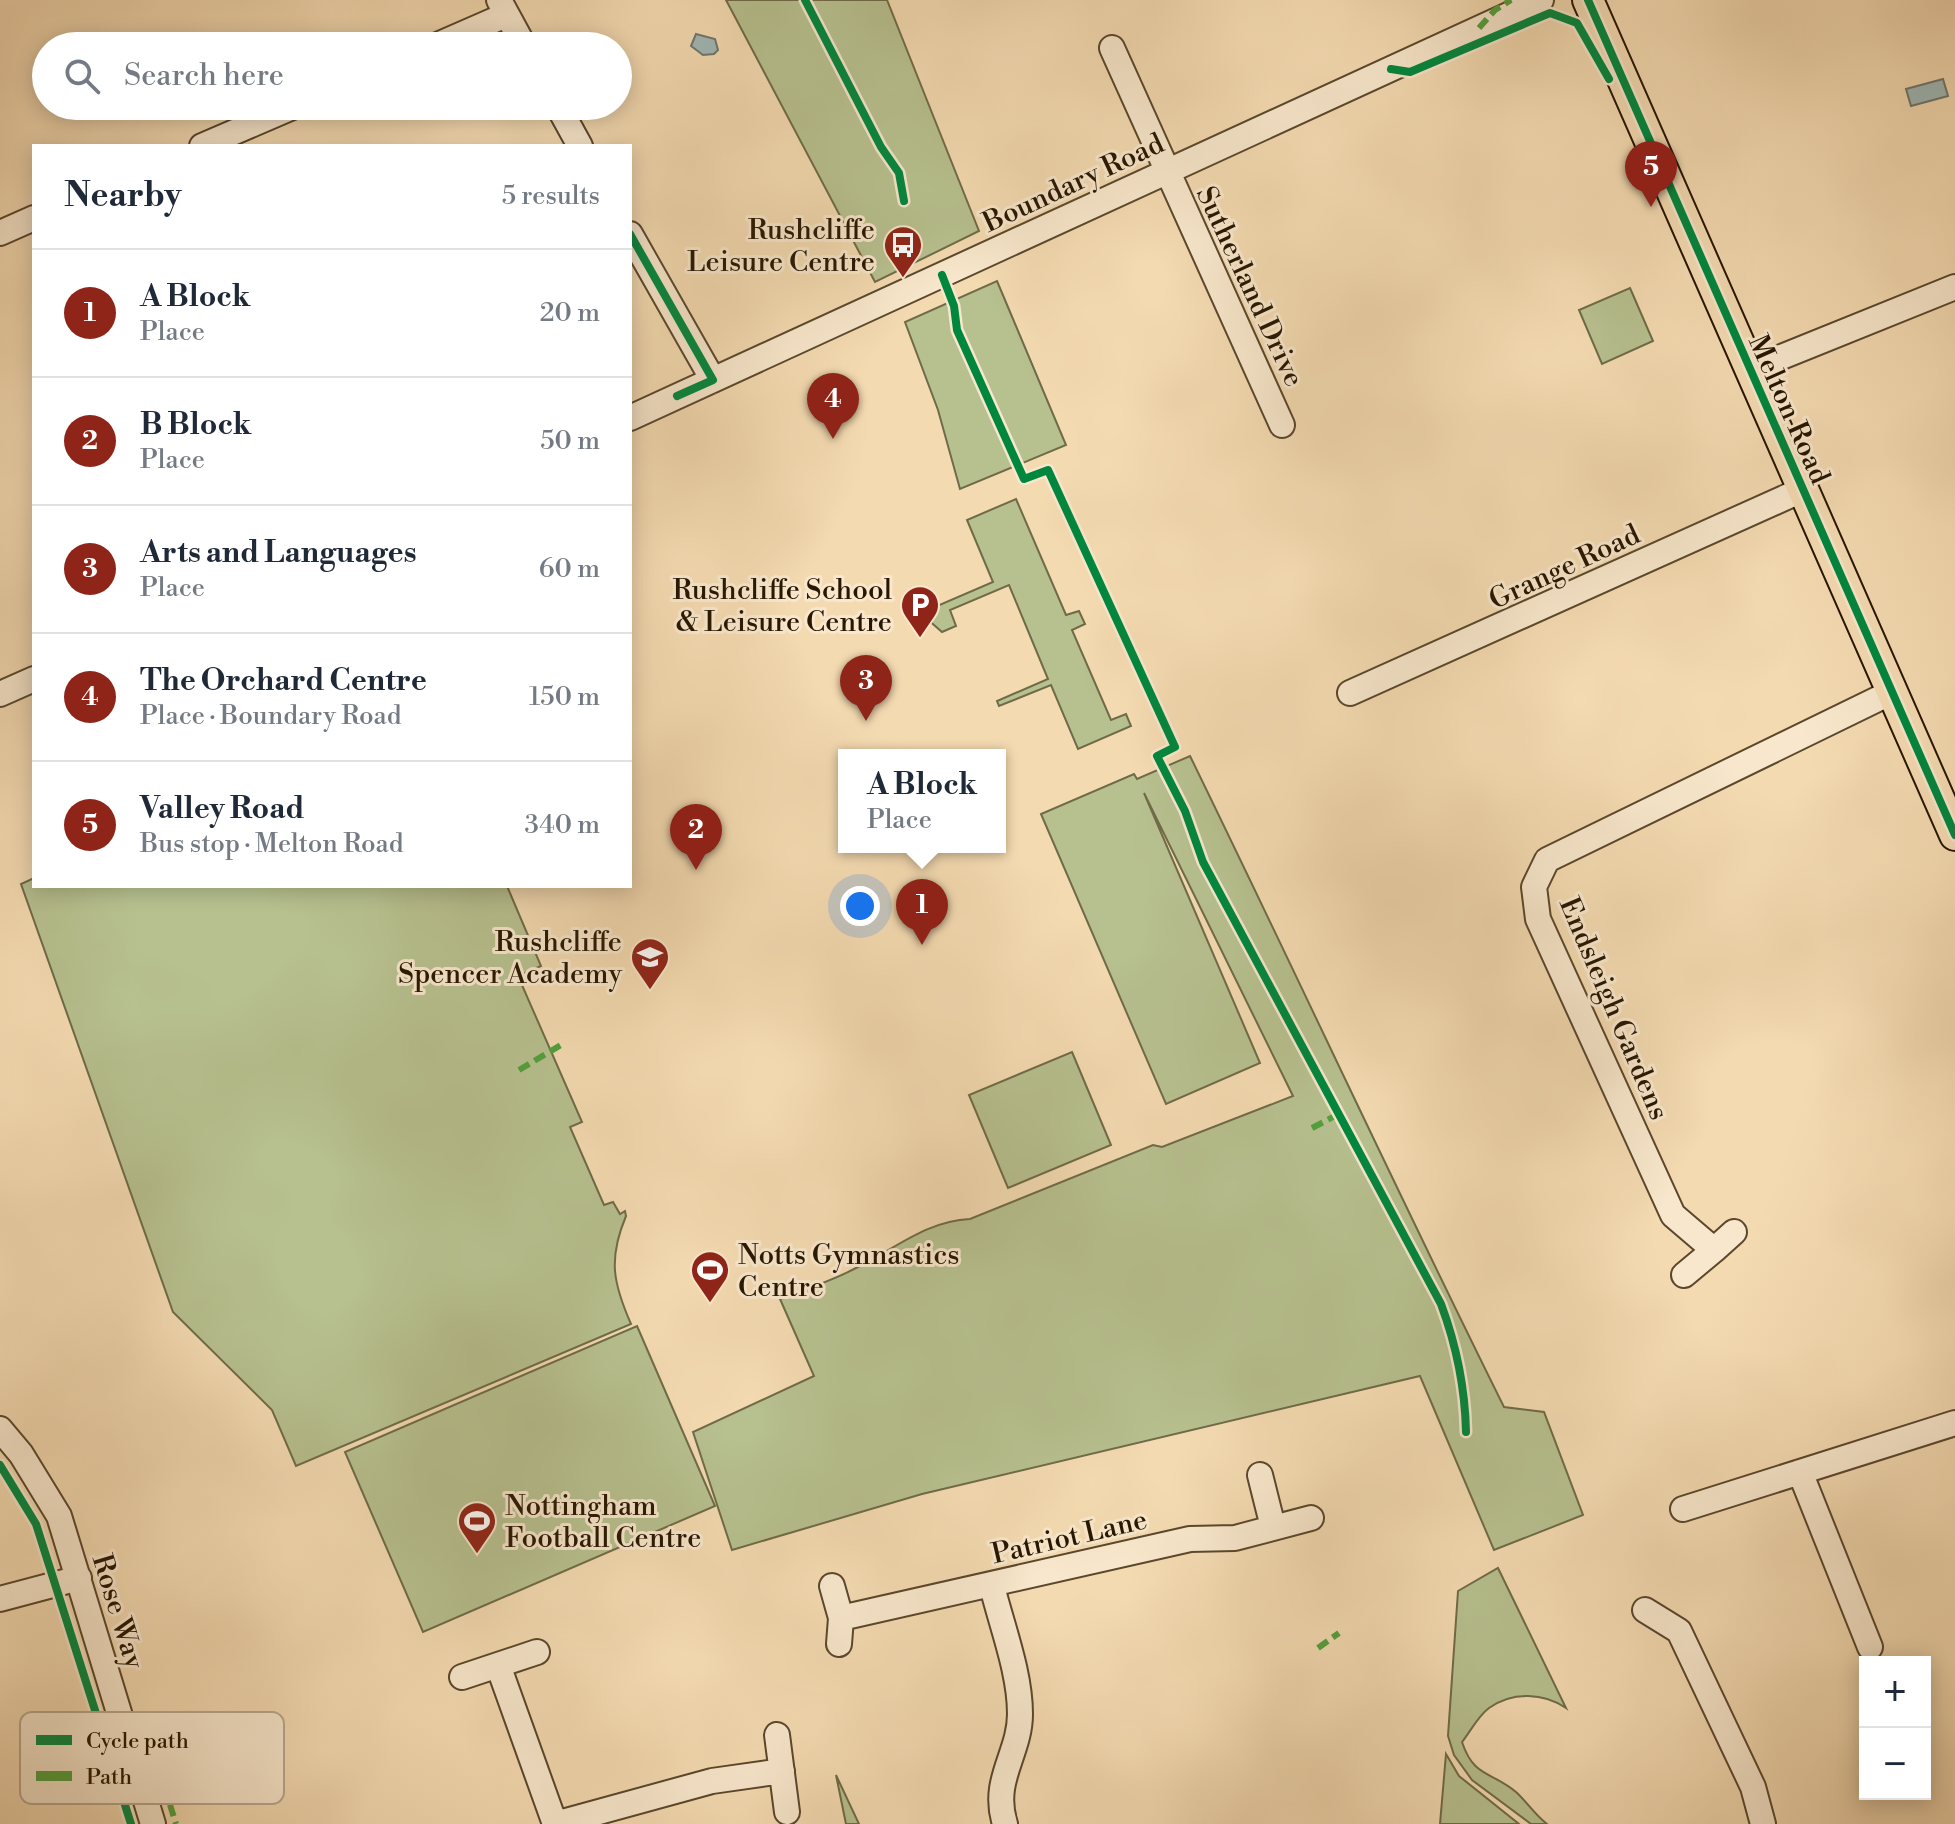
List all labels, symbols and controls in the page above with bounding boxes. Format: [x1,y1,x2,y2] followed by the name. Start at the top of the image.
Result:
[32,32,632,120] search box
[60,54,104,98] icon: search
[124,57,284,95] text: Search here
[977,126,1170,241] street label: Boundary Road
[1625,141,1677,207] pin: 5
[64,175,182,217] text: Nearby
[502,180,600,212] text: 5 results
[1188,181,1311,392] street label: Sutherland Drive
[687,213,875,280] place label: Rushcliffe Leisure Centre
[882,224,924,279] bus stop icon: Rushcliffe Leisure Centre
[140,278,250,316] text: A Block
[84,297,96,329] text: 1
[540,297,600,329] text: 20 m
[140,316,205,348] text: Place
[1740,329,1837,490] street label: Melton Road
[807,373,859,439] pin: 4
[140,406,251,444] text: B Block
[82,425,98,457] text: 2
[540,425,600,457] text: 50 m
[140,444,205,476] text: Place
[1484,517,1646,618] street label: Grange Road
[140,534,417,572] text: Arts and Languages
[82,553,98,585] text: 3
[539,553,600,585] text: 60 m
[140,572,205,604] text: Place
[672,573,892,640] place label: Rushcliffe School & Leisure Centre
[899,584,941,639] parking icon: Rushcliffe School & Leisure Centre
[840,655,892,721] pin: 3
[140,662,427,700] text: The Orchard Centre
[81,681,99,713] text: 4
[529,681,600,713] text: 150 m
[140,700,402,732] text: Place · Boundary Road
[838,749,1006,853] popup
[867,766,977,804] text: A Block
[140,790,304,828] text: Valley Road
[670,804,722,870] pin: 2
[867,804,932,836] text: Place
[82,809,98,841] text: 5
[524,809,600,841] text: 340 m
[140,828,403,860] text: Bus stop · Melton Road
[896,879,948,945] pin: 1
[840,886,880,926] your location
[1551,892,1676,1125] street label: Endsleigh Gardens
[398,925,622,992] place label: Rushcliffe Spencer Academy
[629,936,671,991] school or university icon: Rushcliffe Spencer Academy
[738,1238,960,1305] place label: Notts Gymnastics Centre
[689,1249,731,1304] sports icon: Notts Gymnastics Centre
[505,1489,701,1556] place label: Nottingham Football Centre
[456,1500,498,1555] sports icon: Nottingham Football Centre
[988,1503,1150,1572] street label: Patriot Lane
[84,1550,152,1673] street label: Rose Way
[1859,1656,1931,1800] map controls
[1859,1656,1931,1728] button: +
[20,1712,284,1804] legend
[86,1728,189,1755] text: Cycle path
[1859,1728,1931,1800] button: −
[86,1764,132,1791] text: Path

